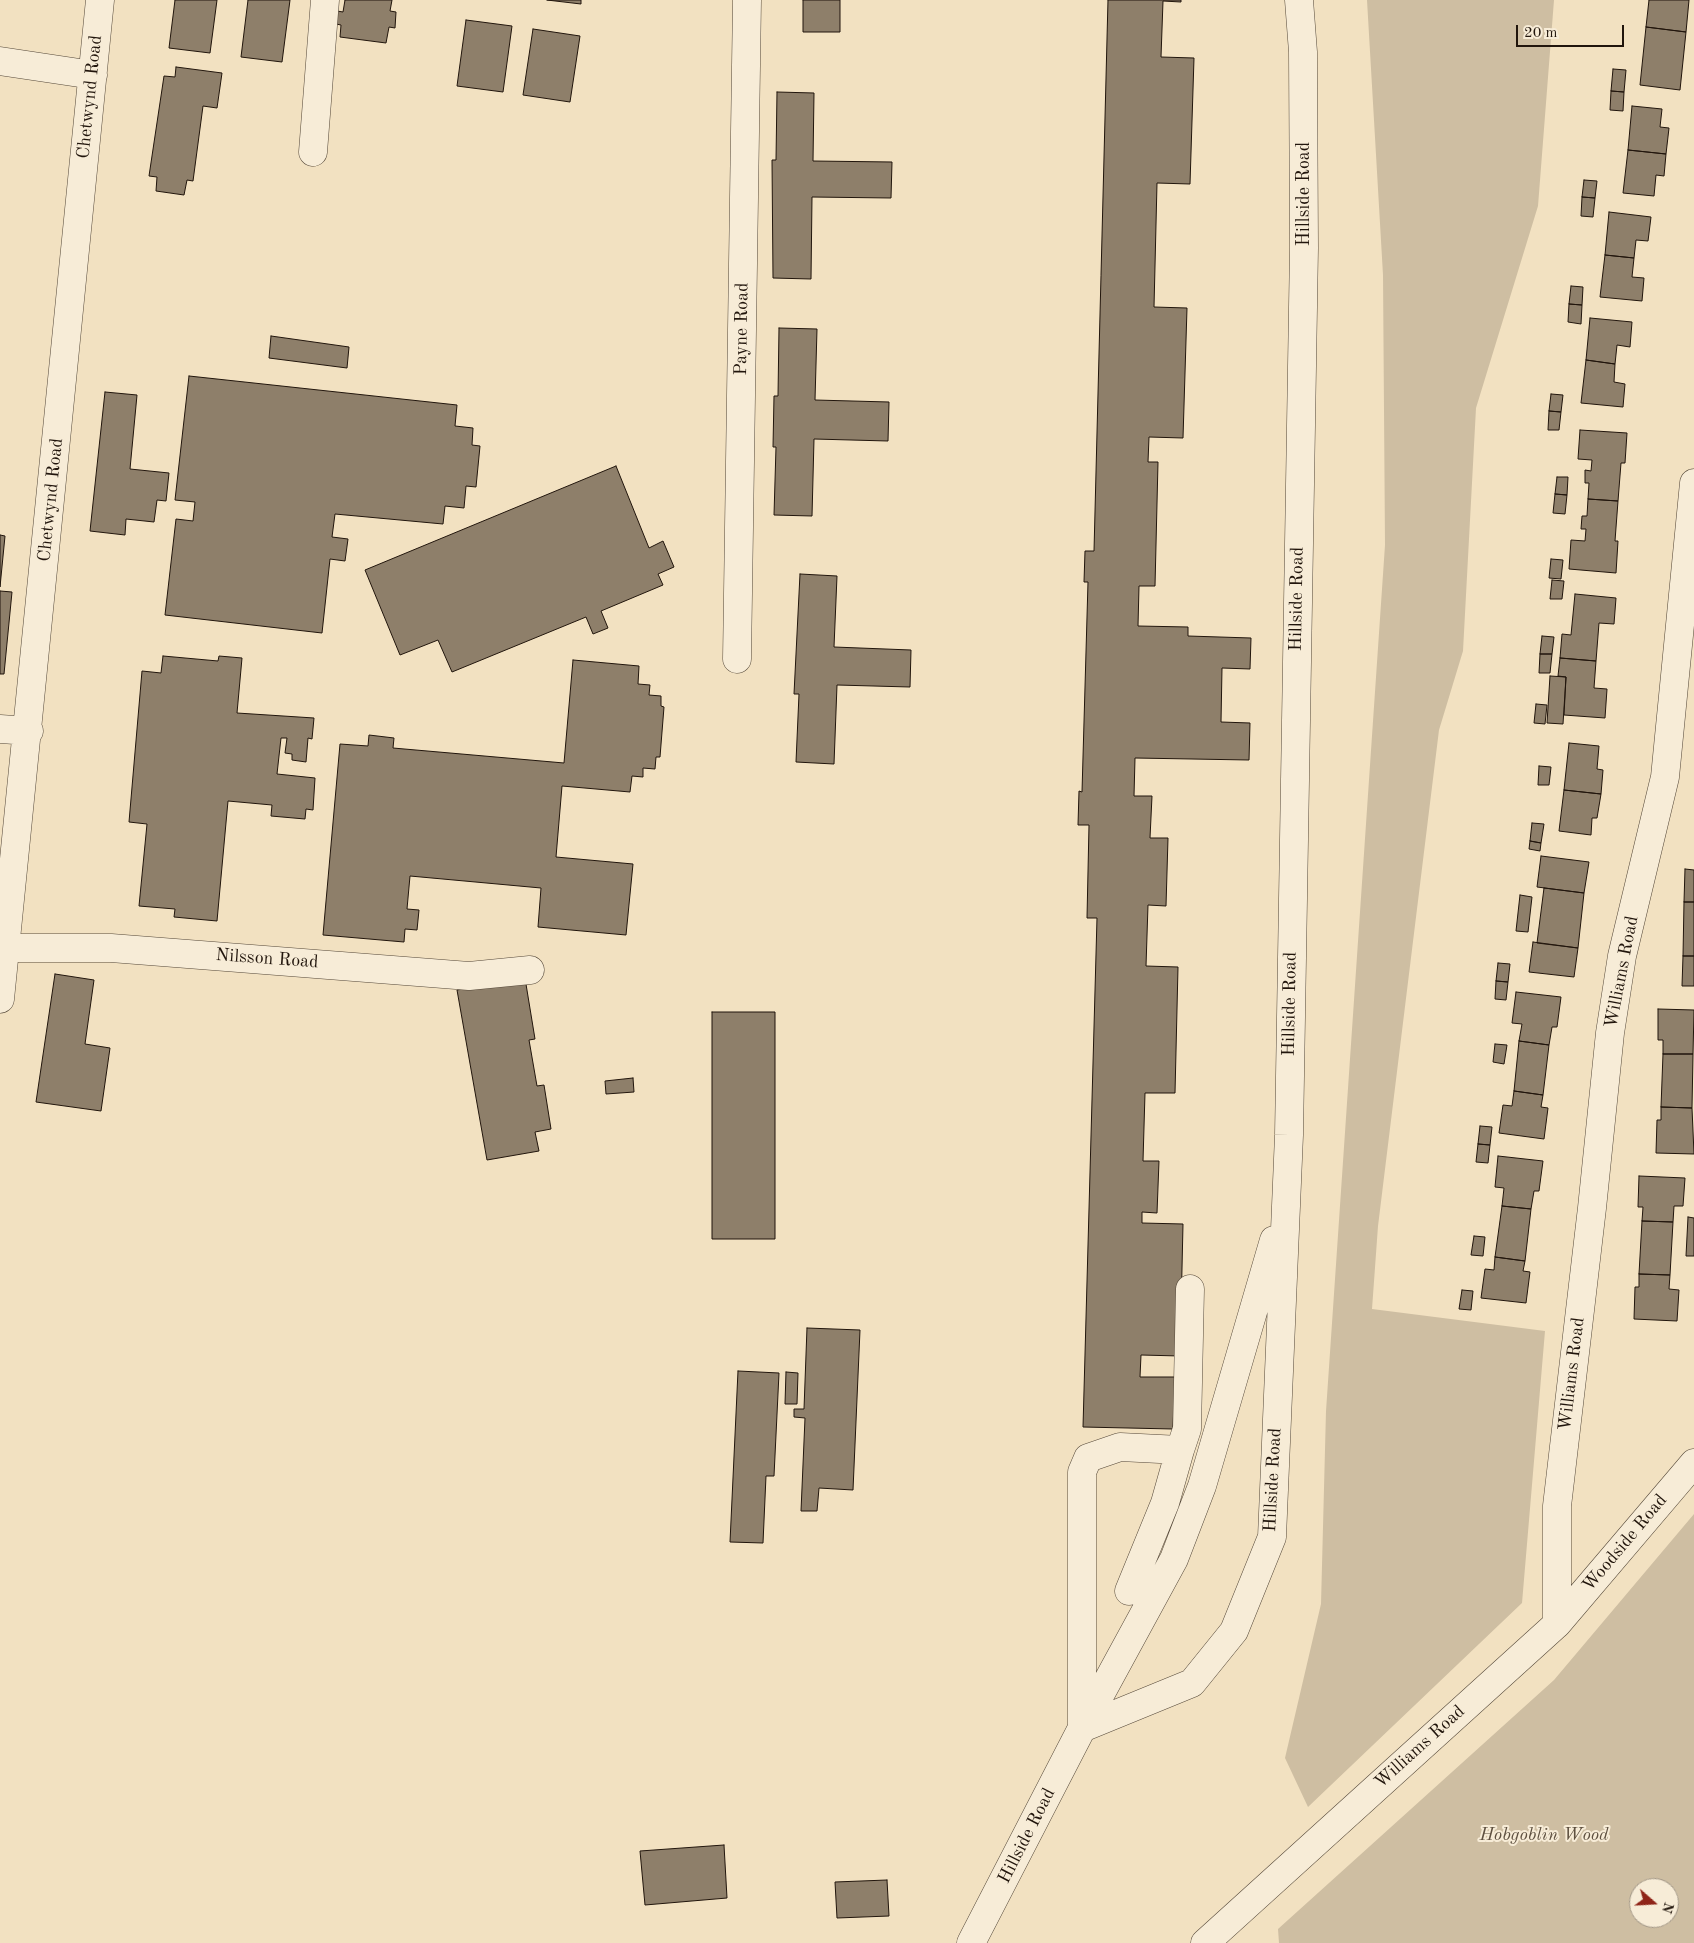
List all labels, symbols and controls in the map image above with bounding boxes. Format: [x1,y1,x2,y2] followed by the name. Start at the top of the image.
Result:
[1519,15,1626,47] scale bar
[1524,26,1558,41] text: 20 m
[73,34,107,160] street label: Chetwynd Road
[1293,142,1315,246] street label: Hillside Road
[730,282,754,376] street label: Payne Road
[34,437,68,563] street label: Chetwynd Road
[1285,547,1309,651] street label: Hillside Road
[1601,914,1643,1030] street label: Williams Road
[215,945,319,973] street label: Nilsson Road
[1278,952,1302,1056] street label: Hillside Road
[1554,1316,1590,1432] street label: Williams Road
[1259,1427,1287,1533] street label: Hillside Road
[1578,1490,1672,1596] street label: Woodside Road
[1370,1701,1470,1793] street label: Williams Road
[994,1785,1060,1887] street label: Hillside Road
[1479,1824,1609,1846] park label: Hobgoblin Wood
[1629,1878,1679,1928] north arrow
[1659,1900,1676,1915] text: N

